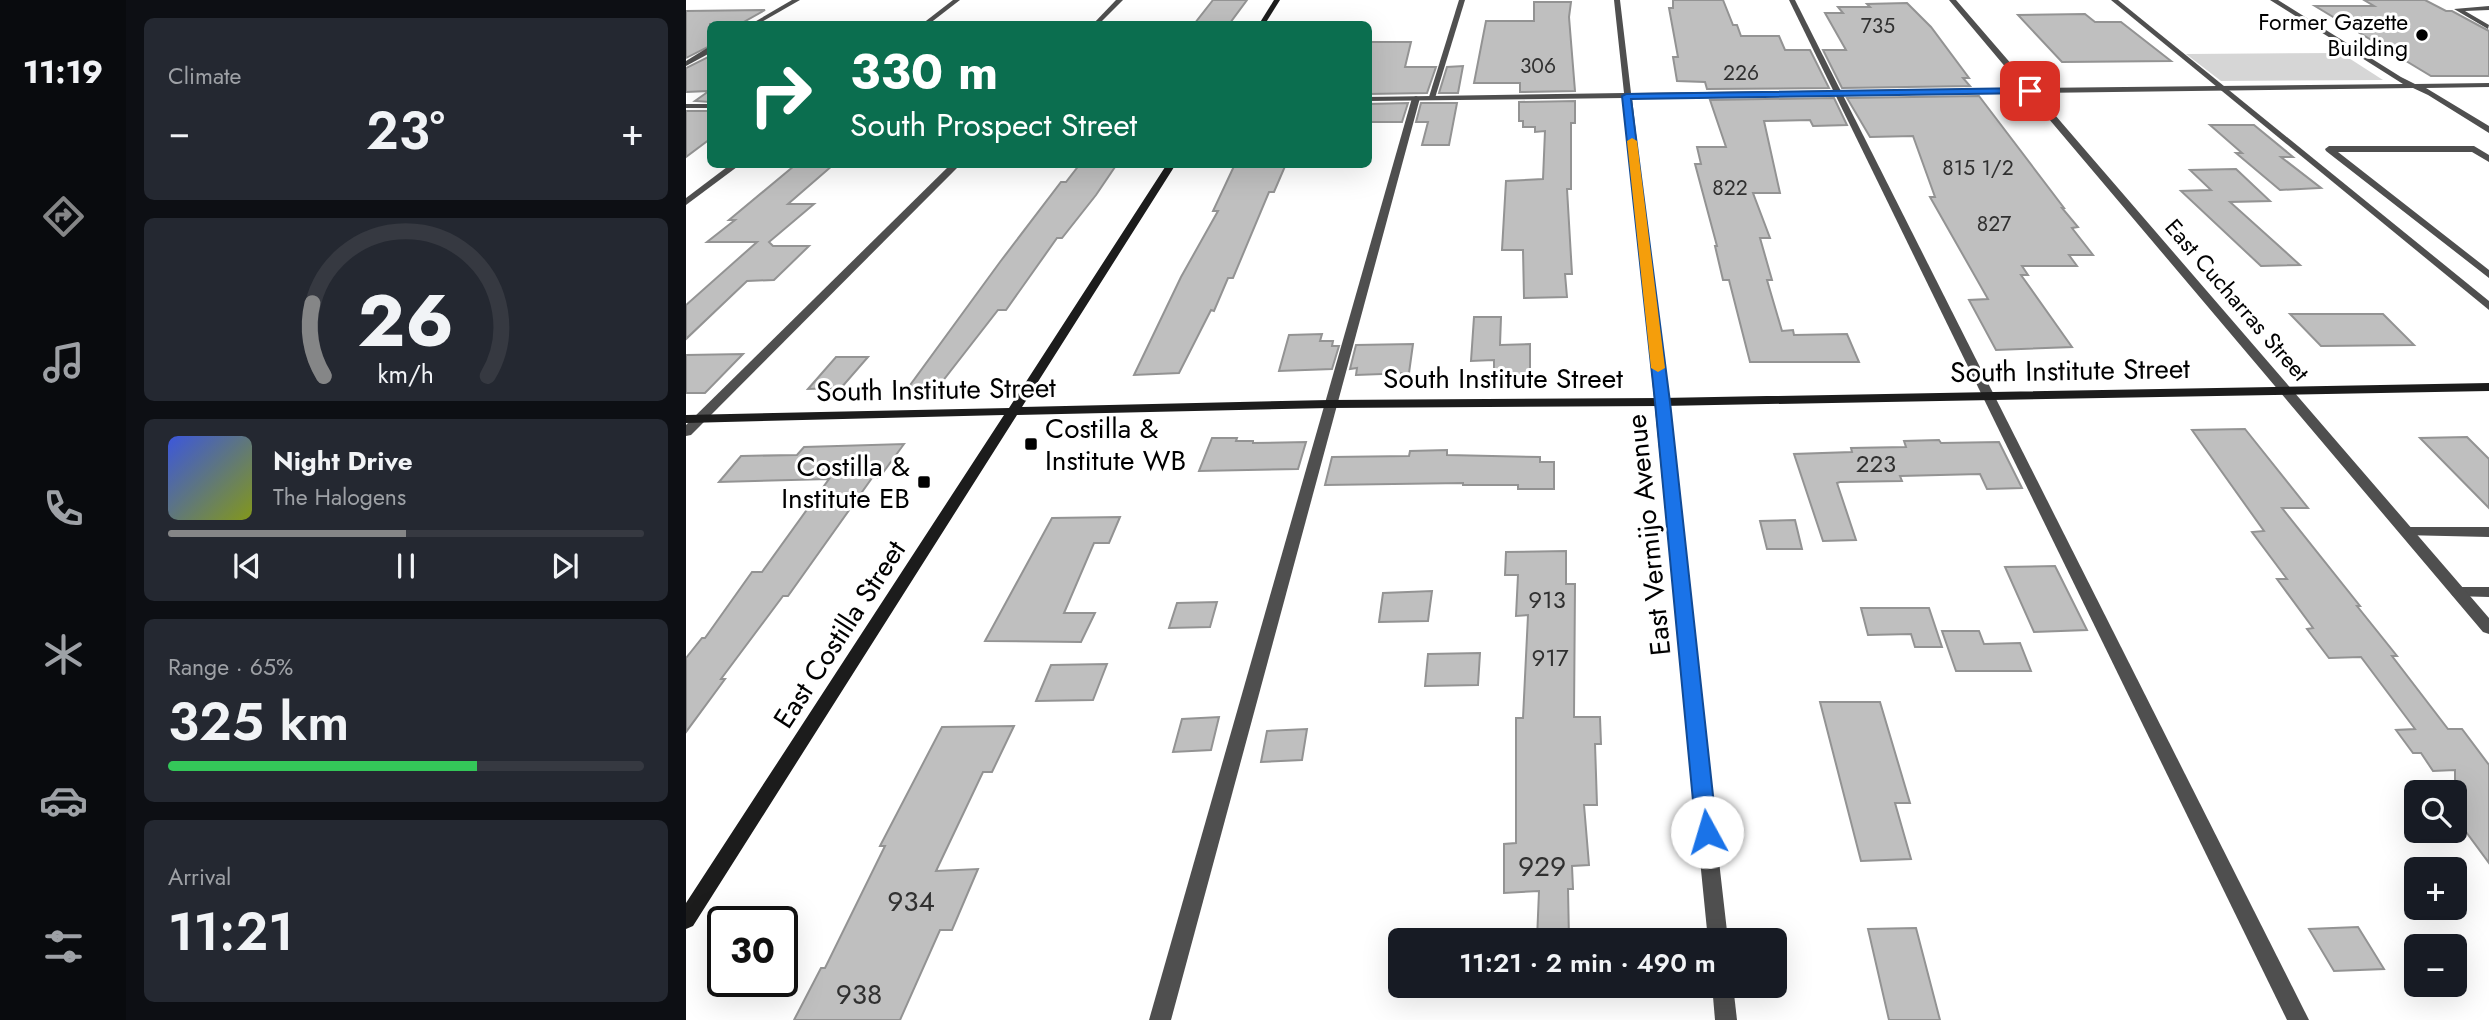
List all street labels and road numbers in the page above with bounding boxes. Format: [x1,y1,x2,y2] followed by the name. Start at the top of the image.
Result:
[2157,211,2317,389] street label: East Cucharras Street
[1950,348,2191,393] street label: South Institute Street
[1383,358,1623,399] street label: South Institute Street
[816,367,1057,412] street label: South Institute Street
[1615,412,1682,658] street label: East Vermijo Avenue
[763,532,916,736] street label: East Costilla Street

